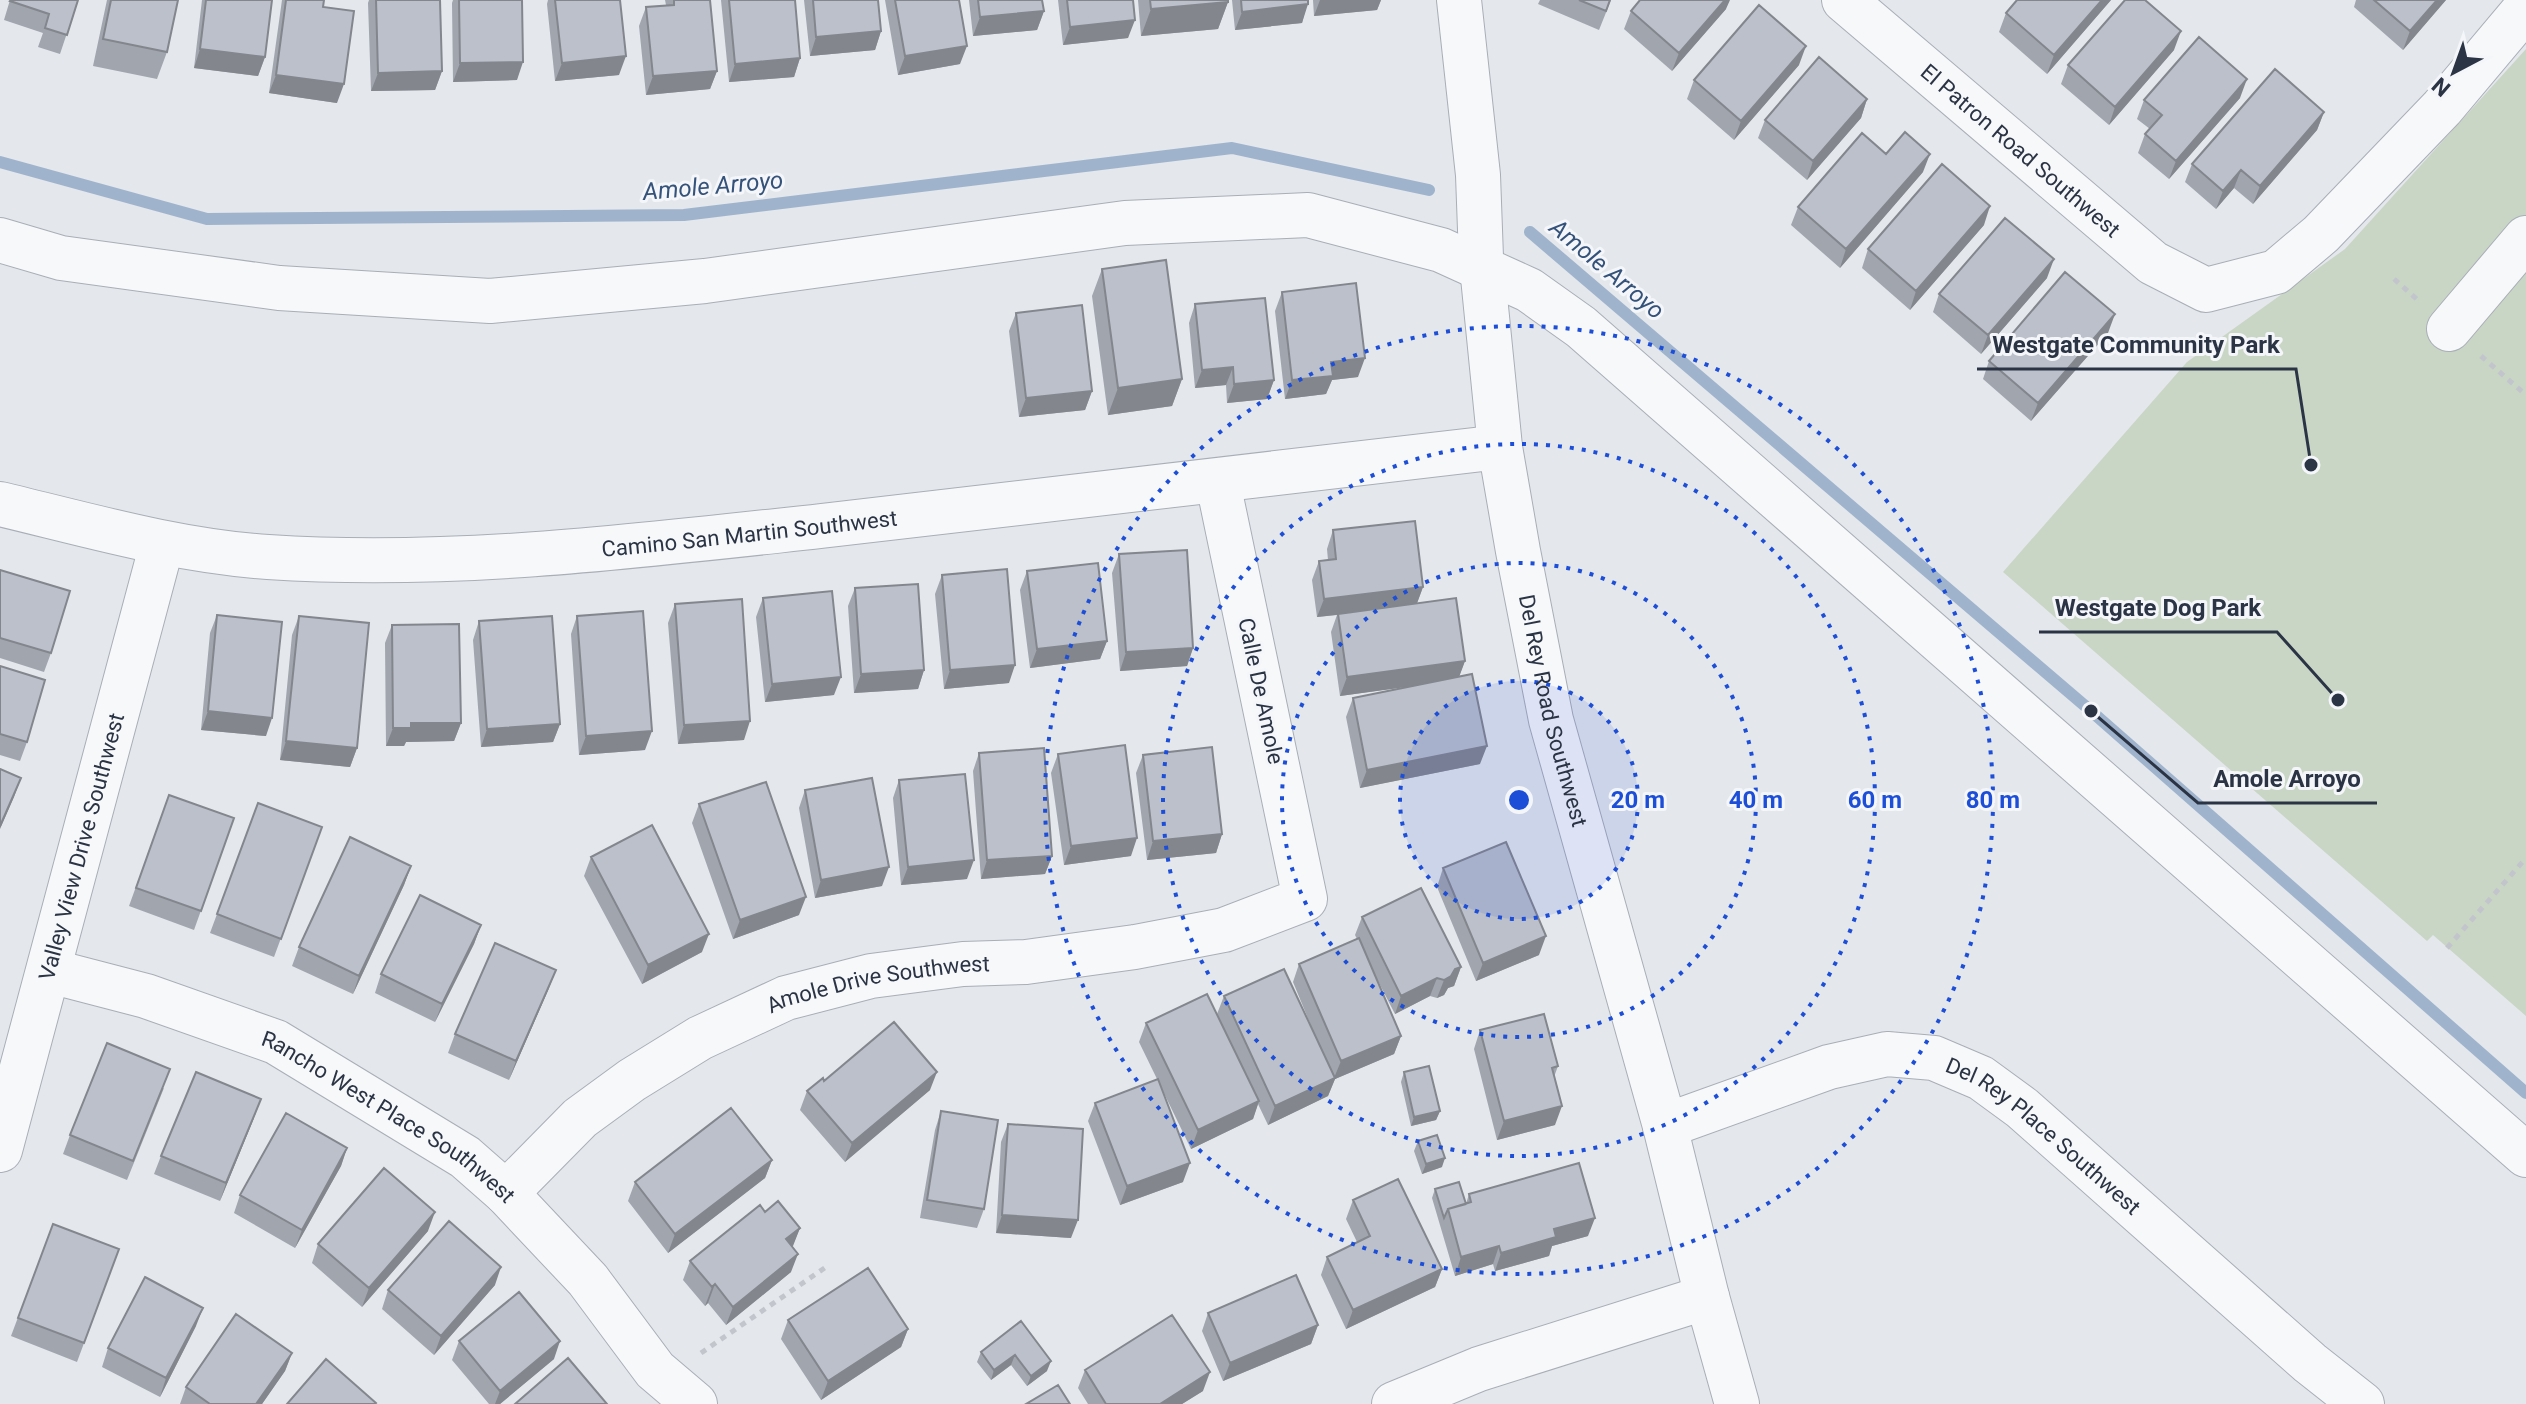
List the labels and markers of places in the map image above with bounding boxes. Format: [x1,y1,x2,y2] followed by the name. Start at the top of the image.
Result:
[1977,321,2296,369] callout: Westgate Community Park
[2039,584,2277,632] callout: Westgate Dog Park
[2198,755,2377,803] callout: Amole Arroyo
[1505,786,1533,814] centre of rings

